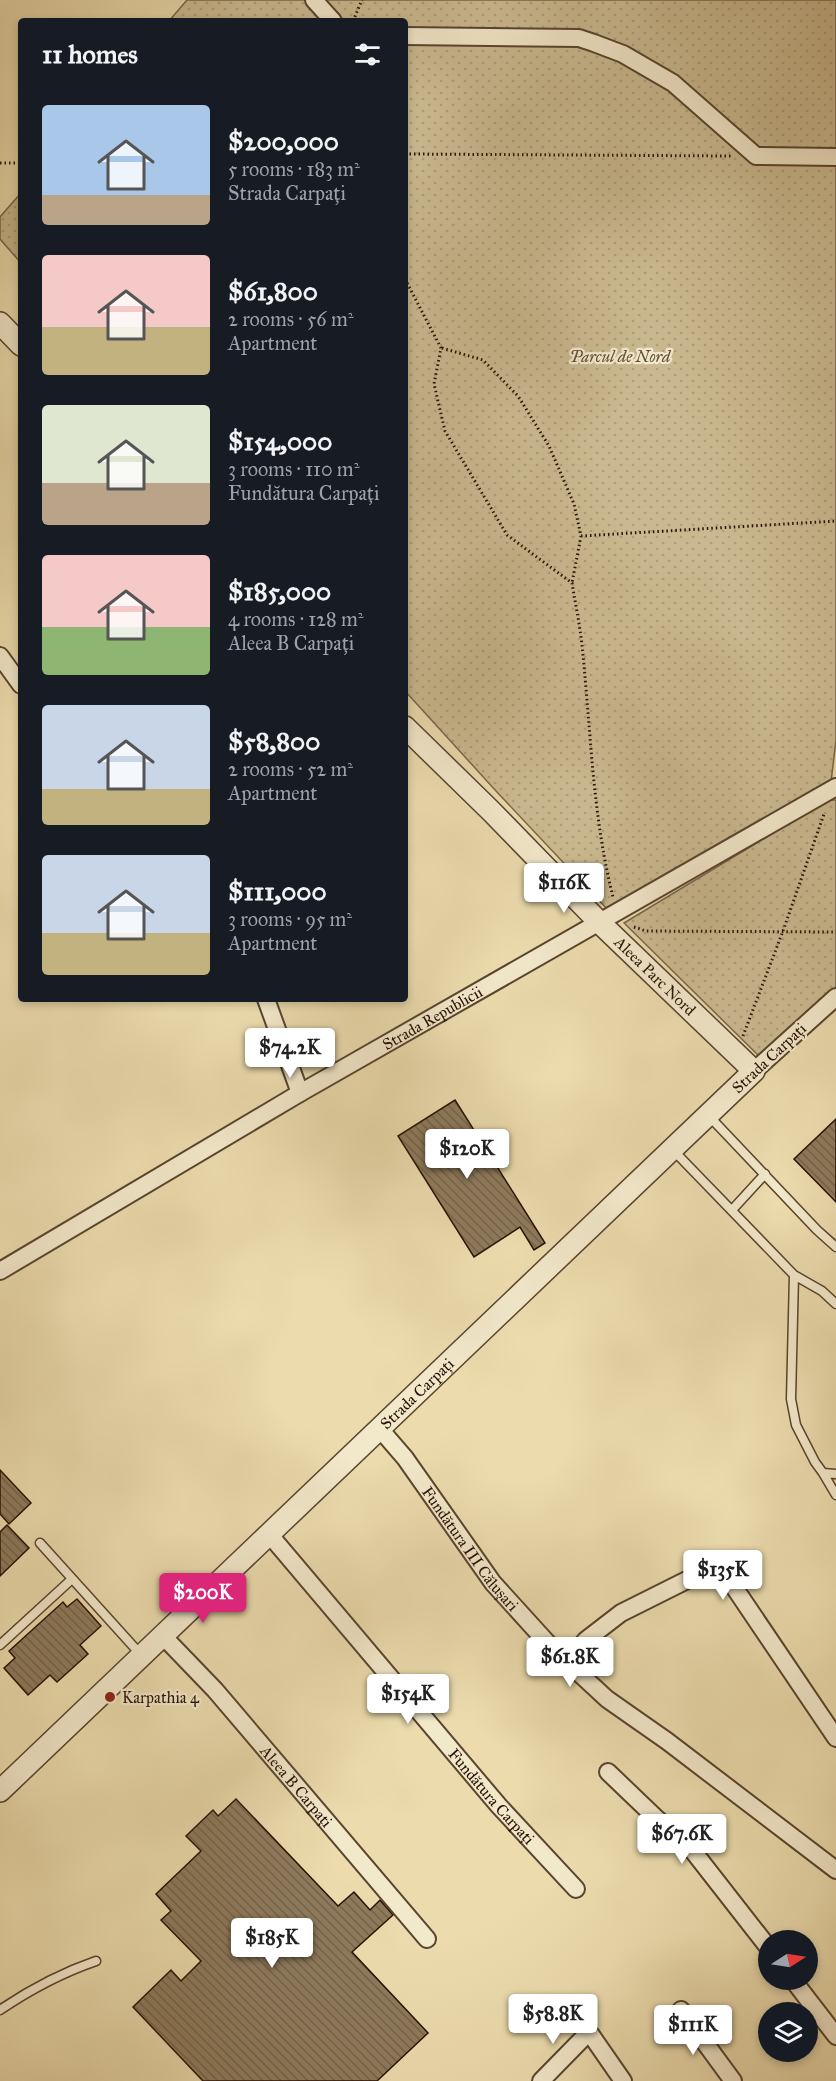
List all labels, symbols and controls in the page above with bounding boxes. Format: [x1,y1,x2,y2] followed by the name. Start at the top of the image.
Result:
[42,38,138,70] text: 11 homes
[351,38,384,71] icon: filters
[228,125,339,157] text: $200,000
[90,129,162,201] icon: home
[228,157,360,181] text: 5 rooms · 183 m²
[228,181,346,205] text: Strada Carpați
[228,275,318,307] text: $61,800
[90,279,162,351] icon: home
[228,307,354,331] text: 2 rooms · 56 m²
[228,331,317,355] text: Apartment
[570,347,672,366] park label: Parcul de Nord
[228,425,332,457] text: $154,000
[90,429,162,501] icon: home
[228,457,359,481] text: 3 rooms · 110 m²
[228,481,379,505] text: Fundătura Carpați
[228,575,331,607] text: $185,000
[90,579,162,651] icon: home
[228,607,364,631] text: 4 rooms · 128 m²
[228,631,354,655] text: Aleea B Carpați
[228,725,320,757] text: $58,800
[90,729,162,801] icon: home
[228,757,353,781] text: 2 rooms · 52 m²
[228,781,317,805] text: Apartment
[522,863,606,914] pin: $116K
[538,870,590,894] text: $116K
[228,875,327,907] text: $111,000
[90,879,162,951] icon: home
[228,907,352,931] text: 3 rooms · 95 m²
[228,931,317,955] text: Apartment
[610,932,700,1020] street label: Aleea Parc Nord
[379,981,486,1054] street label: Strada Republicii
[728,1018,810,1097] street label: Strada Carpați
[241,1028,339,1079] pin: $74.2K
[259,1035,321,1059] text: $74.2K
[425,1129,509,1180] pin: $120K
[439,1136,495,1160] text: $120K
[376,1353,458,1433] street label: Strada Carpați
[418,1482,523,1615] street label: Fundătura III Călușari
[681,1550,765,1601] pin: $135K
[697,1557,749,1581] text: $135K
[161,1573,245,1624] pin: $200K
[173,1580,233,1604] text: $200K
[521,1637,619,1688] pin: $61.8K
[540,1644,600,1668] text: $61.8K
[366,1674,450,1725] pin: $154K
[381,1681,435,1705] text: $154K
[122,1688,200,1707] place label: Karpathia 4
[103,1690,117,1704] marker: Karpathia 4
[256,1741,337,1831] street label: Aleea B Carpați
[445,1744,539,1848] street label: Fundătura Carpați
[633,1814,731,1865] pin: $67.6K
[651,1821,713,1845] text: $67.6K
[230,1918,314,1969] pin: $185K
[245,1925,299,1949] text: $185K
[758,1930,818,1990] north arrow
[758,1930,818,2062] map controls
[504,1994,602,2045] pin: $58.8K
[523,2001,583,2025] text: $58.8K
[758,2002,818,2062] button: layers
[651,2005,735,2056] pin: $111K
[668,2012,718,2036] text: $111K

